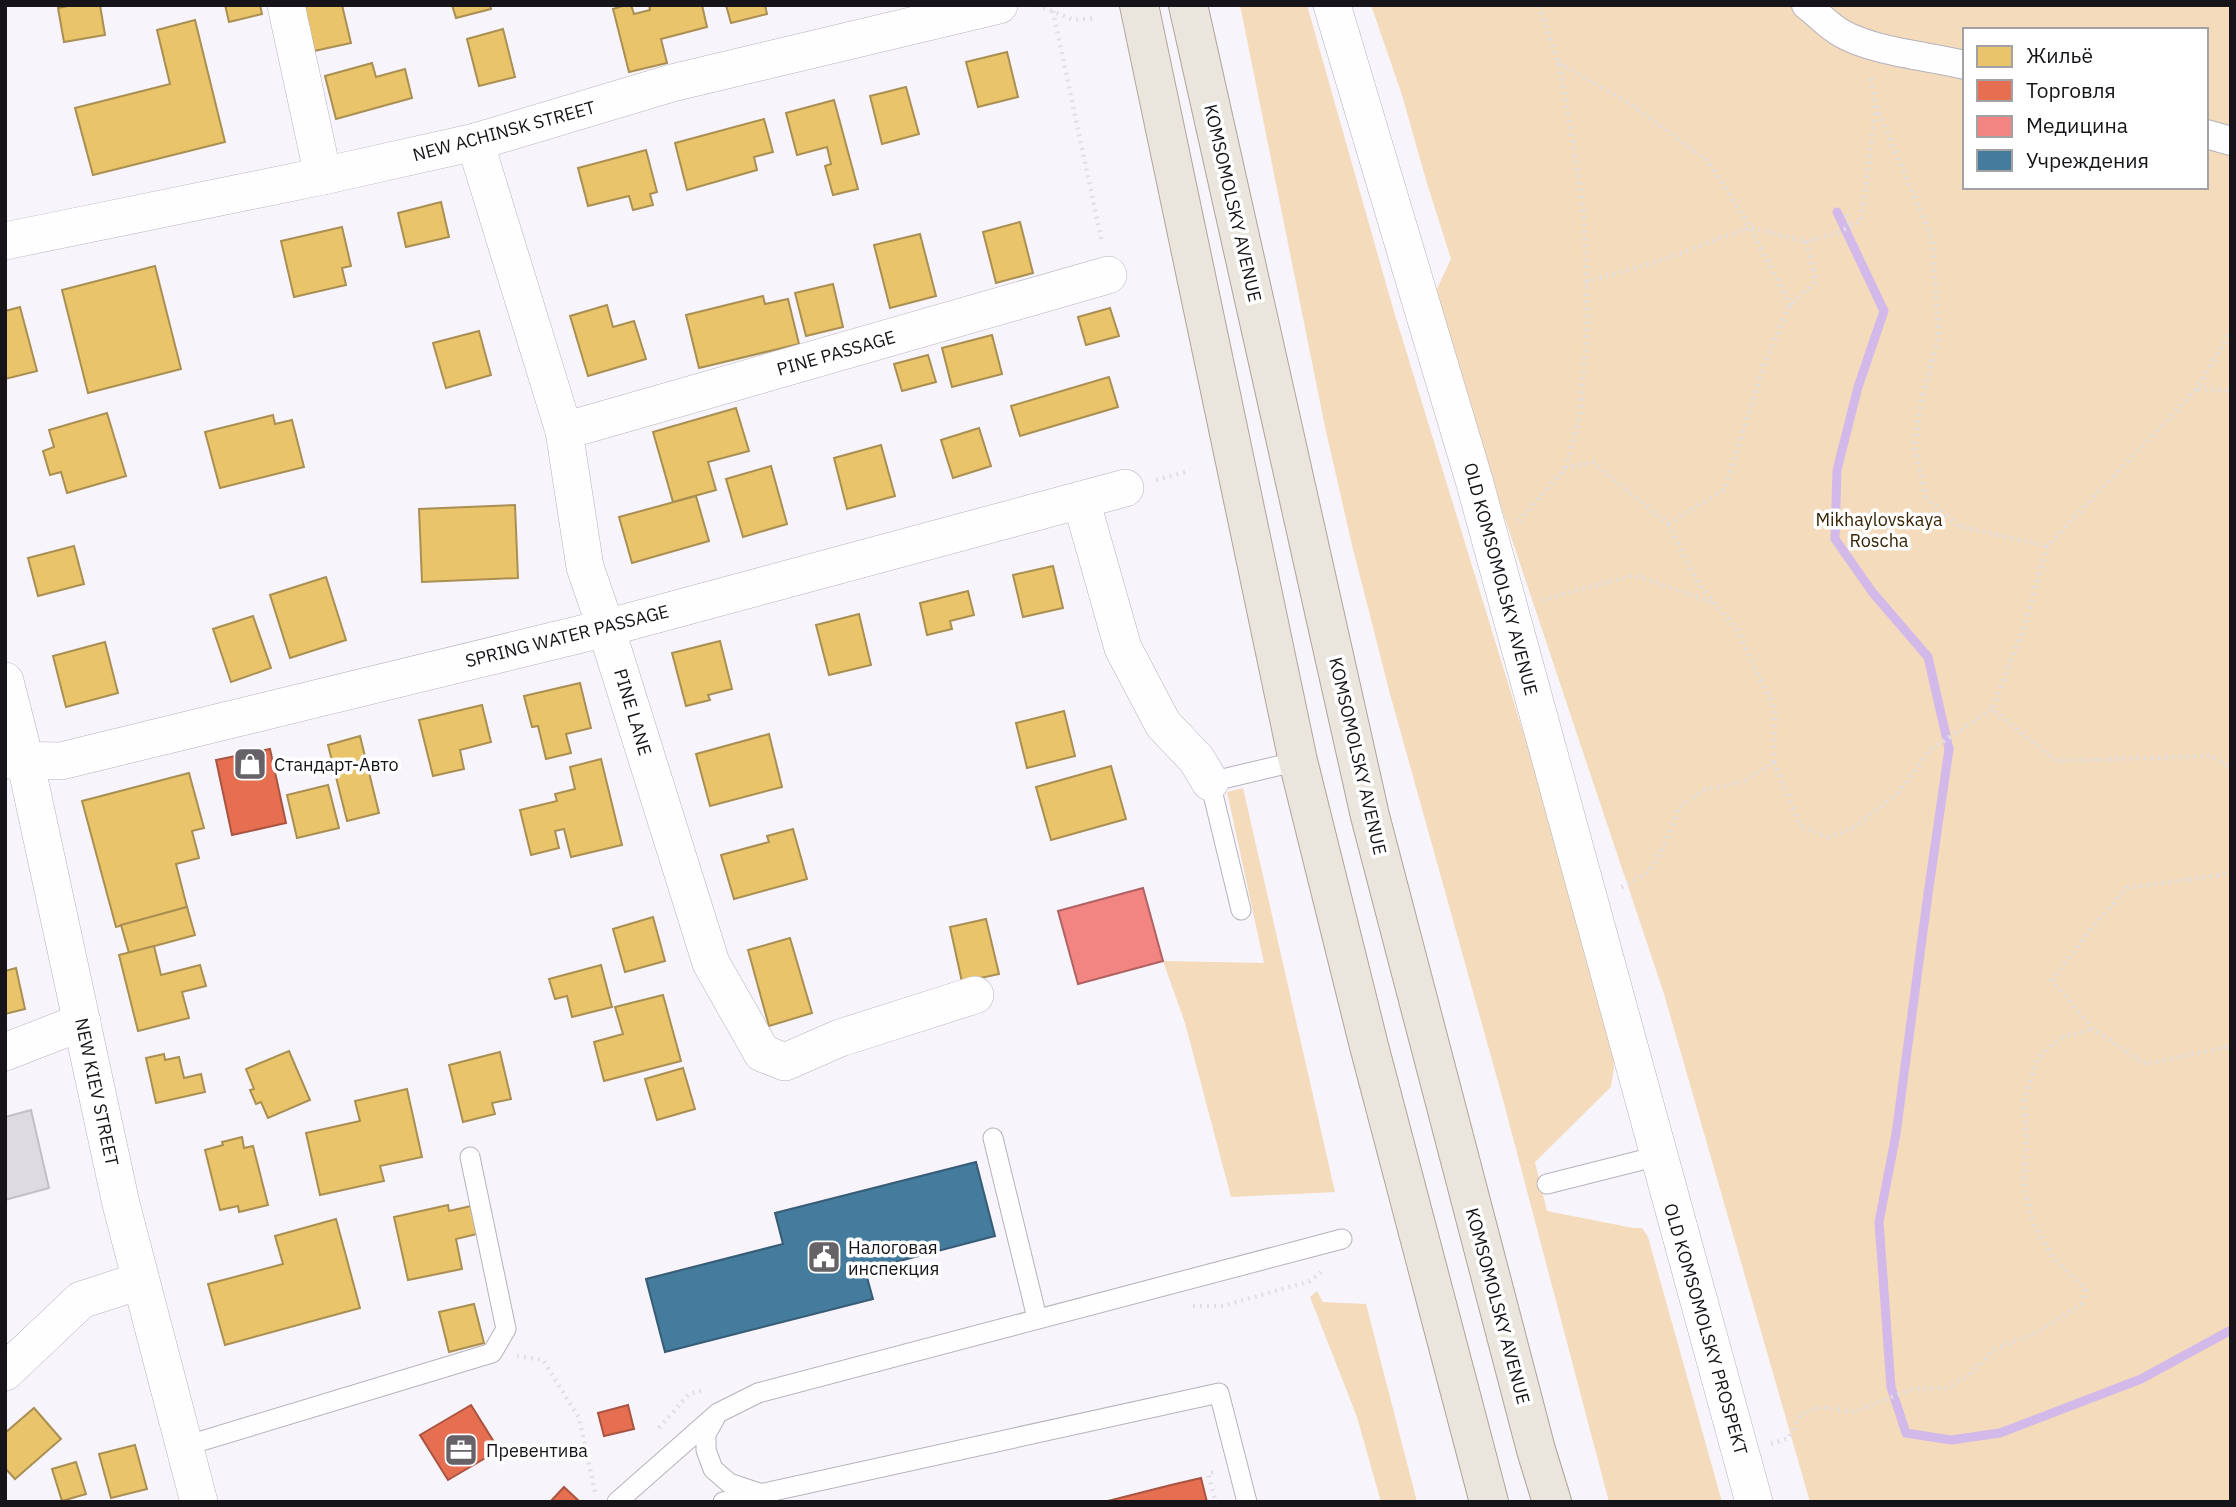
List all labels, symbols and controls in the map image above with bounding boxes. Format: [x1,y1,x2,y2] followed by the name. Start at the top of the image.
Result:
[1963,28,2208,189] legend
[2026,41,2093,69] text: Жильё
[2026,76,2116,104] text: Торговля
[410,96,598,166] street label: NEW ACHINSK STREET
[1199,102,1267,304] street label: KOMSOMOLSKY AVENUE
[2026,111,2128,139] text: Медицина
[2026,146,2149,174] text: Учреждения
[774,325,898,381] street label: PINE PASSAGE
[1459,460,1543,698] street label: OLD KOMSOMOLSKY AVENUE
[1815,508,1943,552] park label: Mikhaylovskaya Roscha
[463,600,671,672] street label: SPRING WATER PASSAGE
[1324,655,1392,857] street label: KOMSOMOLSKY AVENUE
[609,666,657,758] street label: PINE LANE
[231,745,269,783] shop icon: Стандарт-Авто
[274,753,399,776] place label: Стандарт-Авто
[70,1016,124,1168] street label: NEW KIEV STREET
[1659,1201,1753,1457] street label: OLD KOMSOMOLSKY PROSPEKT
[1461,1205,1535,1407] street label: KOMSOMOLSKY AVENUE
[848,1236,939,1280] place label: Налоговая инспекция
[805,1238,843,1276] public building icon: Налоговая инспекция
[442,1431,480,1469] office icon: Превентива
[486,1439,588,1462] place label: Превентива

